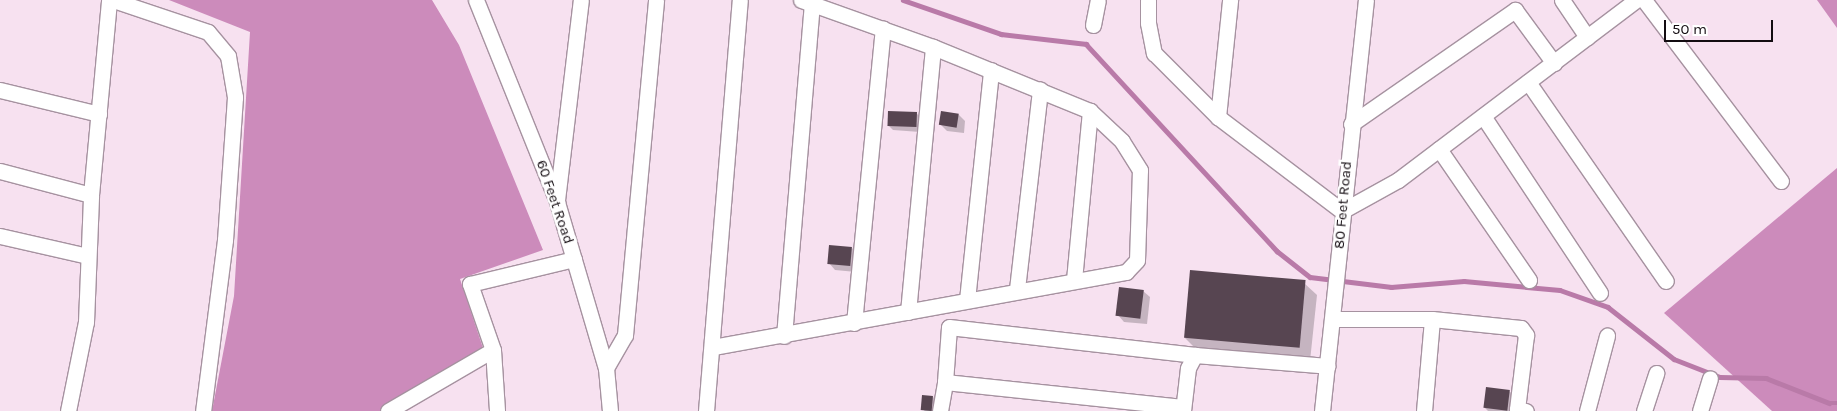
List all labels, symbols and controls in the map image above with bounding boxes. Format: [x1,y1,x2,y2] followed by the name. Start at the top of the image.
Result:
[1667,10,1776,42] scale bar
[1672,20,1707,38] text: 50 m
[532,158,578,246] street label: 60 Feet Road
[1330,160,1356,250] street label: 80 Feet Road

